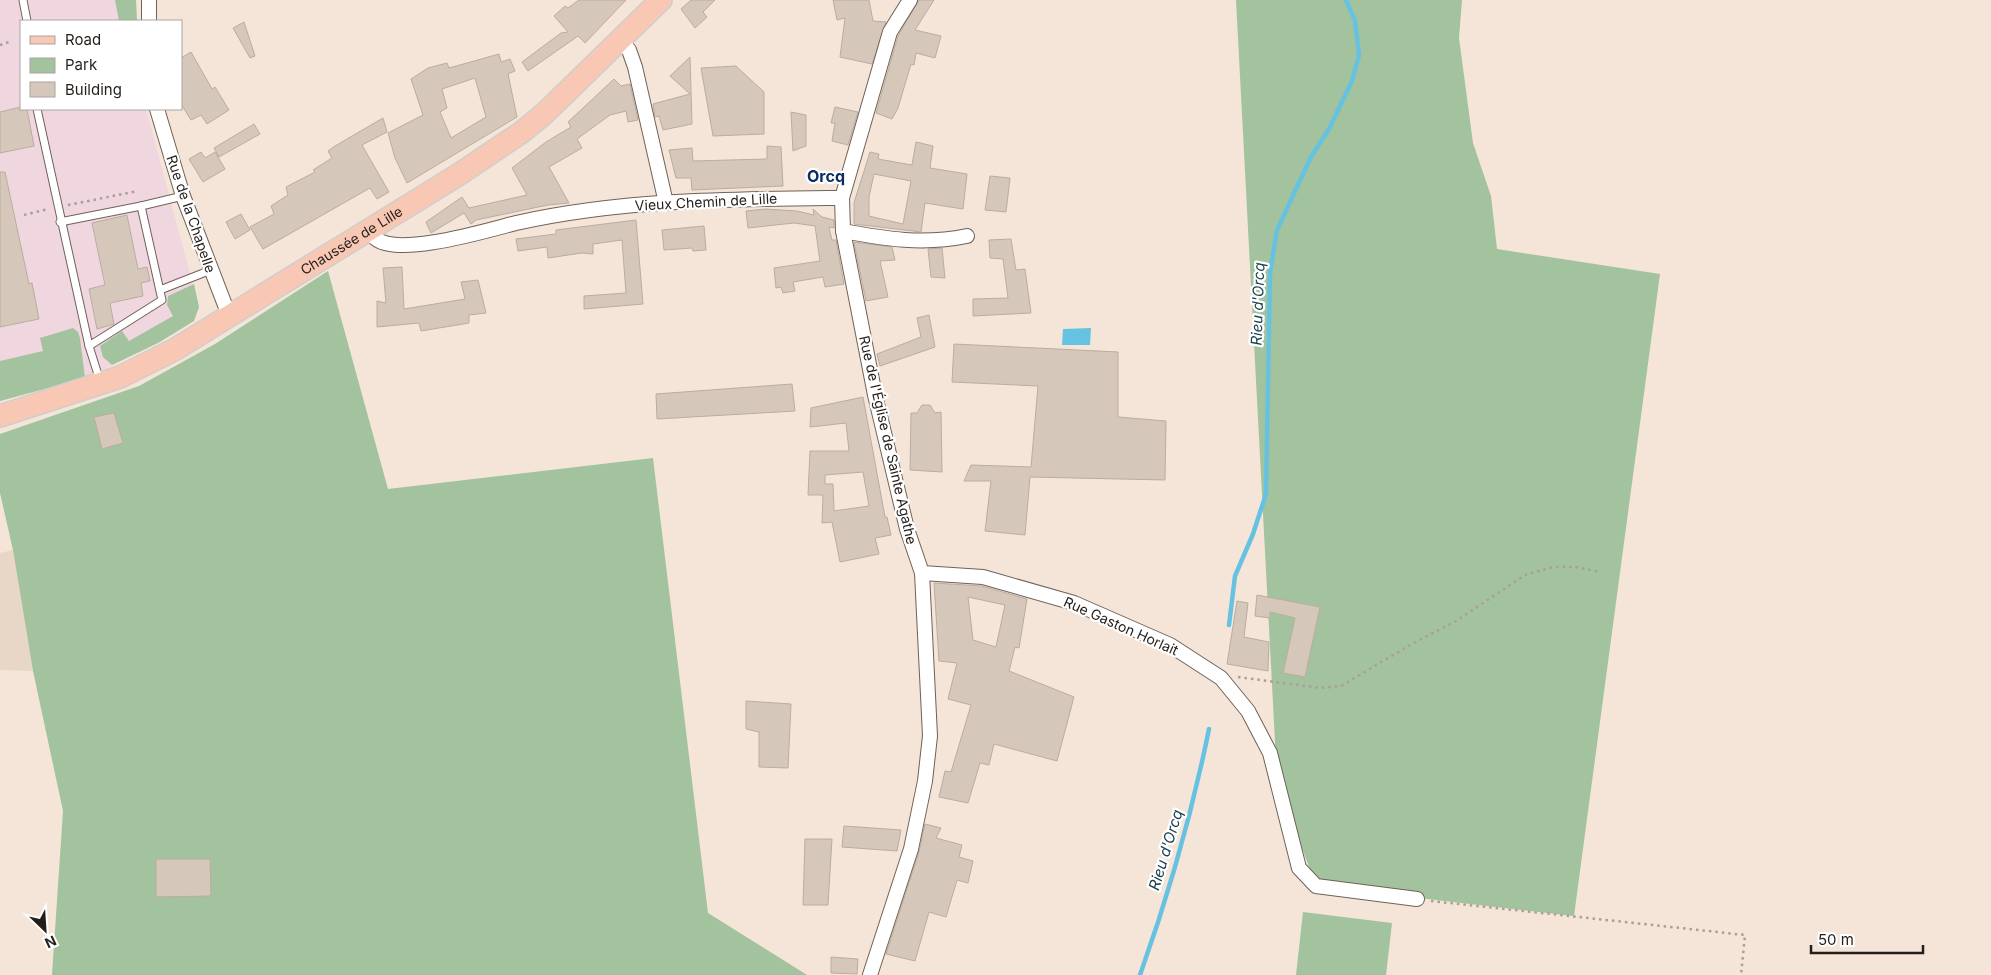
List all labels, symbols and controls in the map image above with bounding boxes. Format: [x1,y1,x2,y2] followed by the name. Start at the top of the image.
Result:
[20,20,182,110] legend
[65,30,101,49] text: Road
[65,55,98,74] text: Park
[65,80,122,99] text: Building
[163,153,220,275] street label: Rue de la Chapelle
[807,166,845,186] district label: Orcq
[634,189,778,214] street label: Vieux Chemin de Lille
[297,202,405,278] street label: Chaussée de Lille
[1247,262,1268,346] water label: Rieu d'Orcq
[856,334,921,546] street label: Rue de l'Église de Sainte Agathe
[1061,593,1182,659] street label: Rue Gaston Horlait
[1144,807,1187,892] water label: Rieu d'Orcq
[20,905,70,955] north arrow
[1811,922,1924,954] scale bar
[1818,930,1854,949] text: 50 m
[42,932,59,952] text: N

